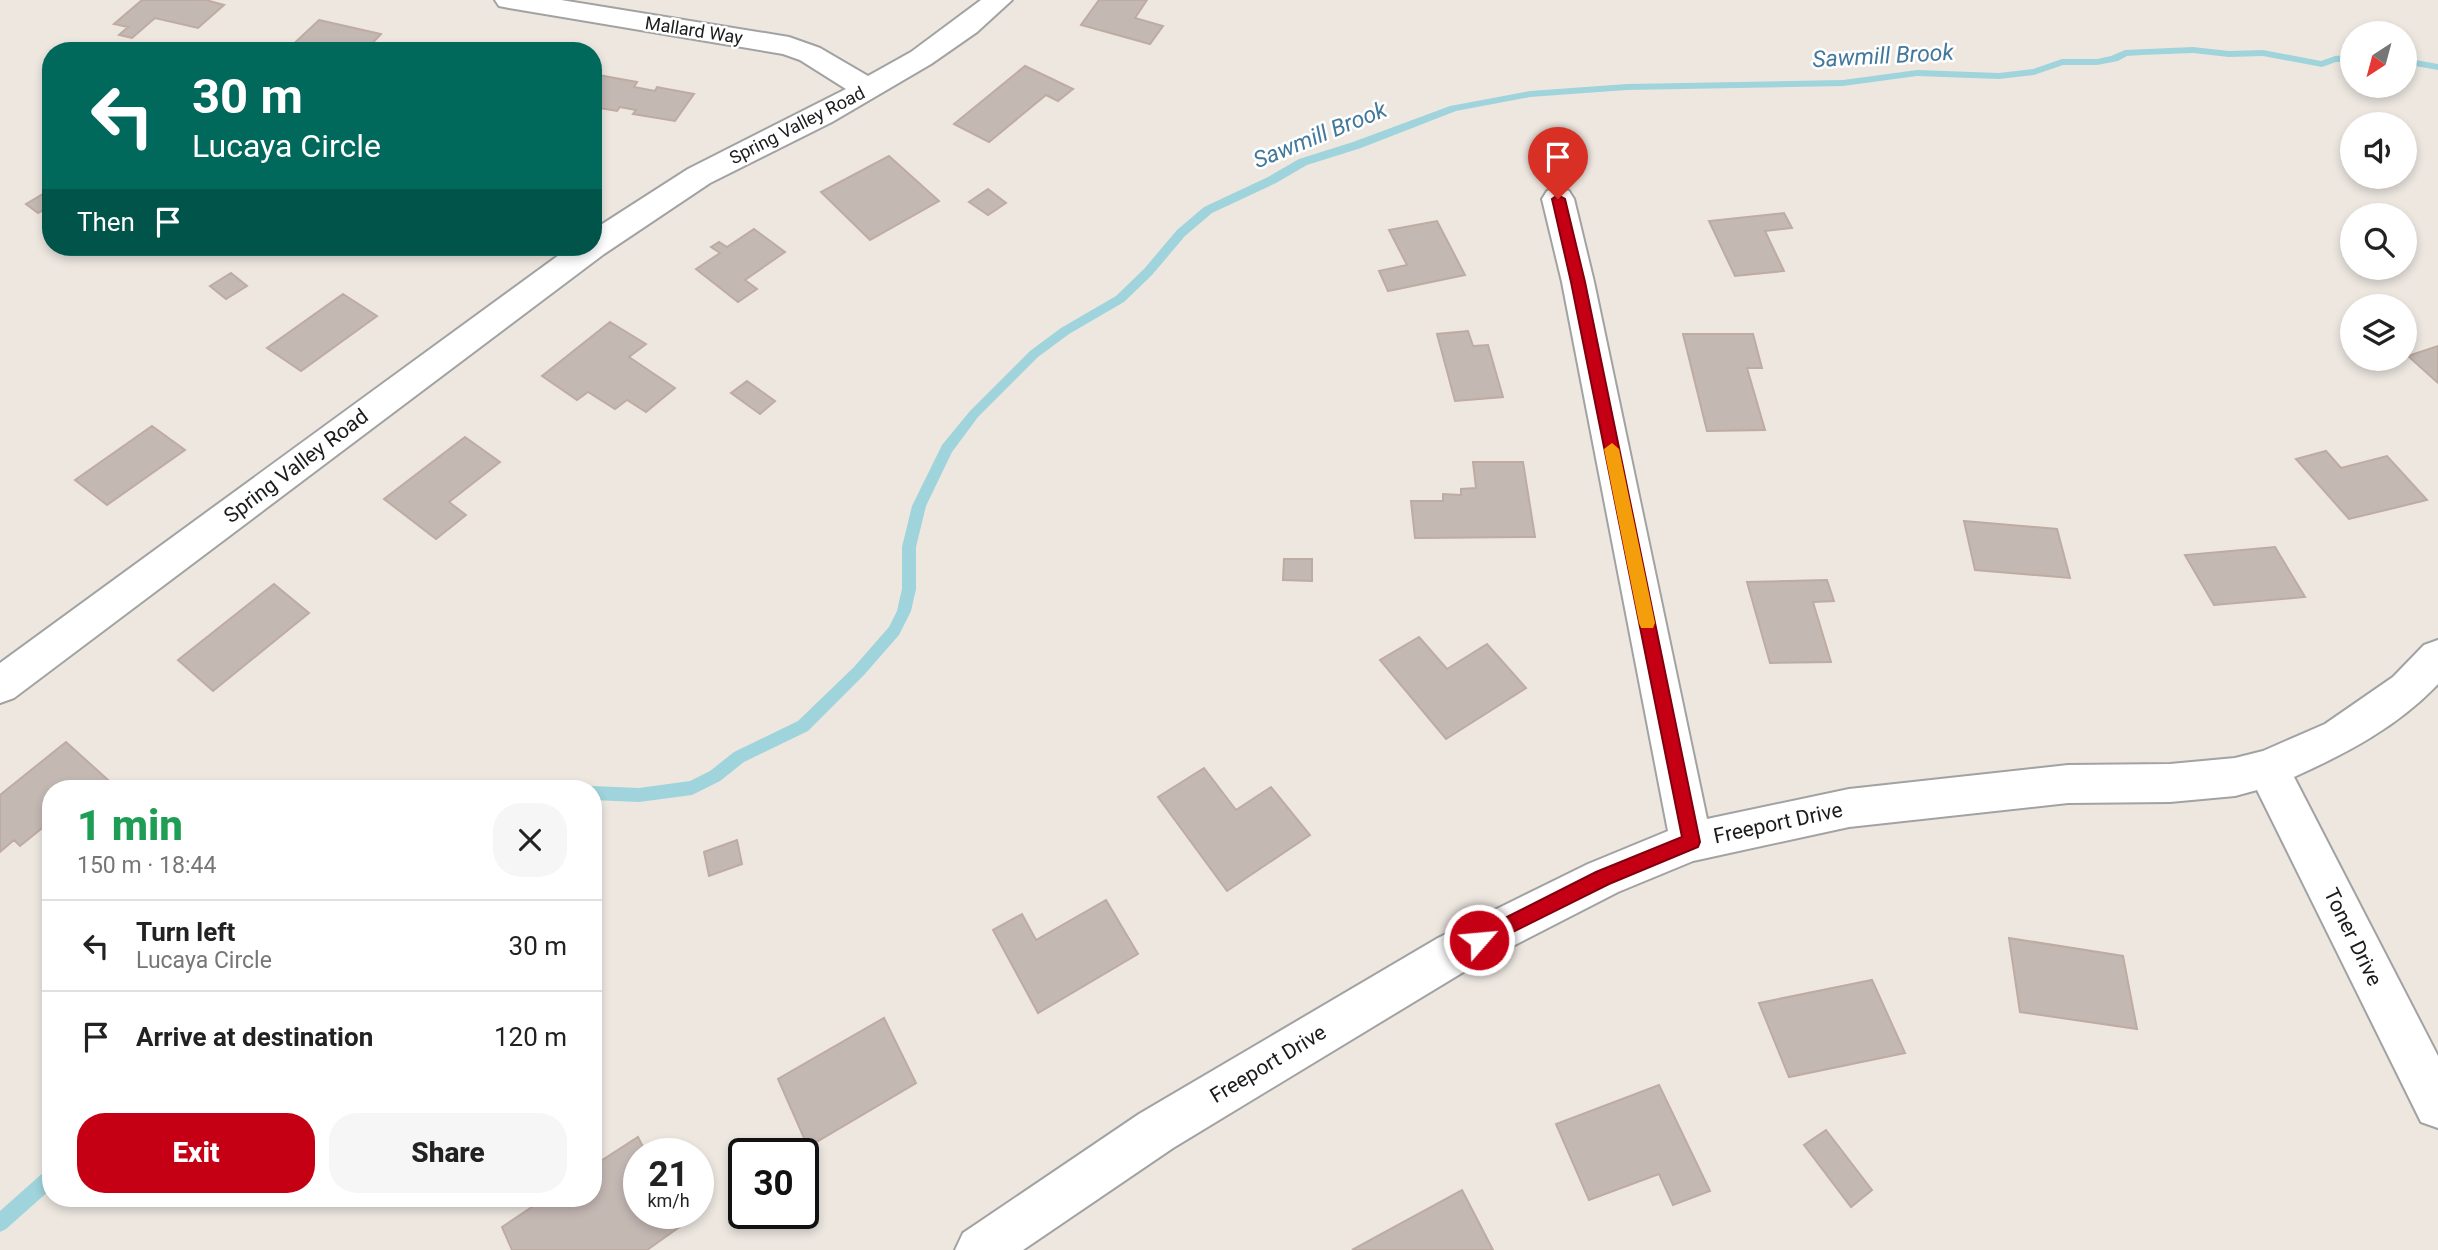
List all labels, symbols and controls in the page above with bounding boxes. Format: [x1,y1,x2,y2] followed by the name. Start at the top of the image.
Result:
[644,12,745,48] street label: Mallard Way
[2340,21,2417,98] north arrow
[2340,21,2417,371] map controls
[1812,39,1955,73] water label: Sawmill Brook
[192,68,303,125] text: 30 m
[77,70,168,161] icon: left
[726,82,868,168] street label: Spring Valley Road
[1249,96,1391,174] water label: Sawmill Brook
[2340,112,2417,189] button: sound
[192,127,381,165] text: Lucaya Circle
[1528,127,1588,199] pin
[1539,138,1577,176] icon: arrive
[149,203,187,241] icon: arrive
[2340,203,2417,280] button: search
[77,207,135,237] text: Then
[2340,294,2417,371] button: layers
[219,404,373,528] street label: Spring Valley Road
[1711,798,1845,848] street label: Freeport Drive
[77,801,183,850] text: 1 min
[493,803,567,877] button: close
[77,852,216,879] text: 150 m · 18:44
[2319,884,2387,990] street label: Toner Drive
[1442,903,1516,977] position arrow
[136,917,235,947] text: Turn left
[77,927,115,965] icon: left
[509,931,567,961] text: 30 m
[136,947,272,974] text: Lucaya Circle
[77,1018,115,1056] icon: arrive
[1206,1020,1330,1108] street label: Freeport Drive
[136,1022,373,1052] text: Arrive at destination
[494,1022,567,1052] text: 120 m
[77,1113,315,1193] button: Exit
[329,1113,567,1193] button: Share
[728,1138,819,1229] speed limit sign: 30
[648,1154,689,1195] text: 21
[647,1190,690,1211] text: km/h

